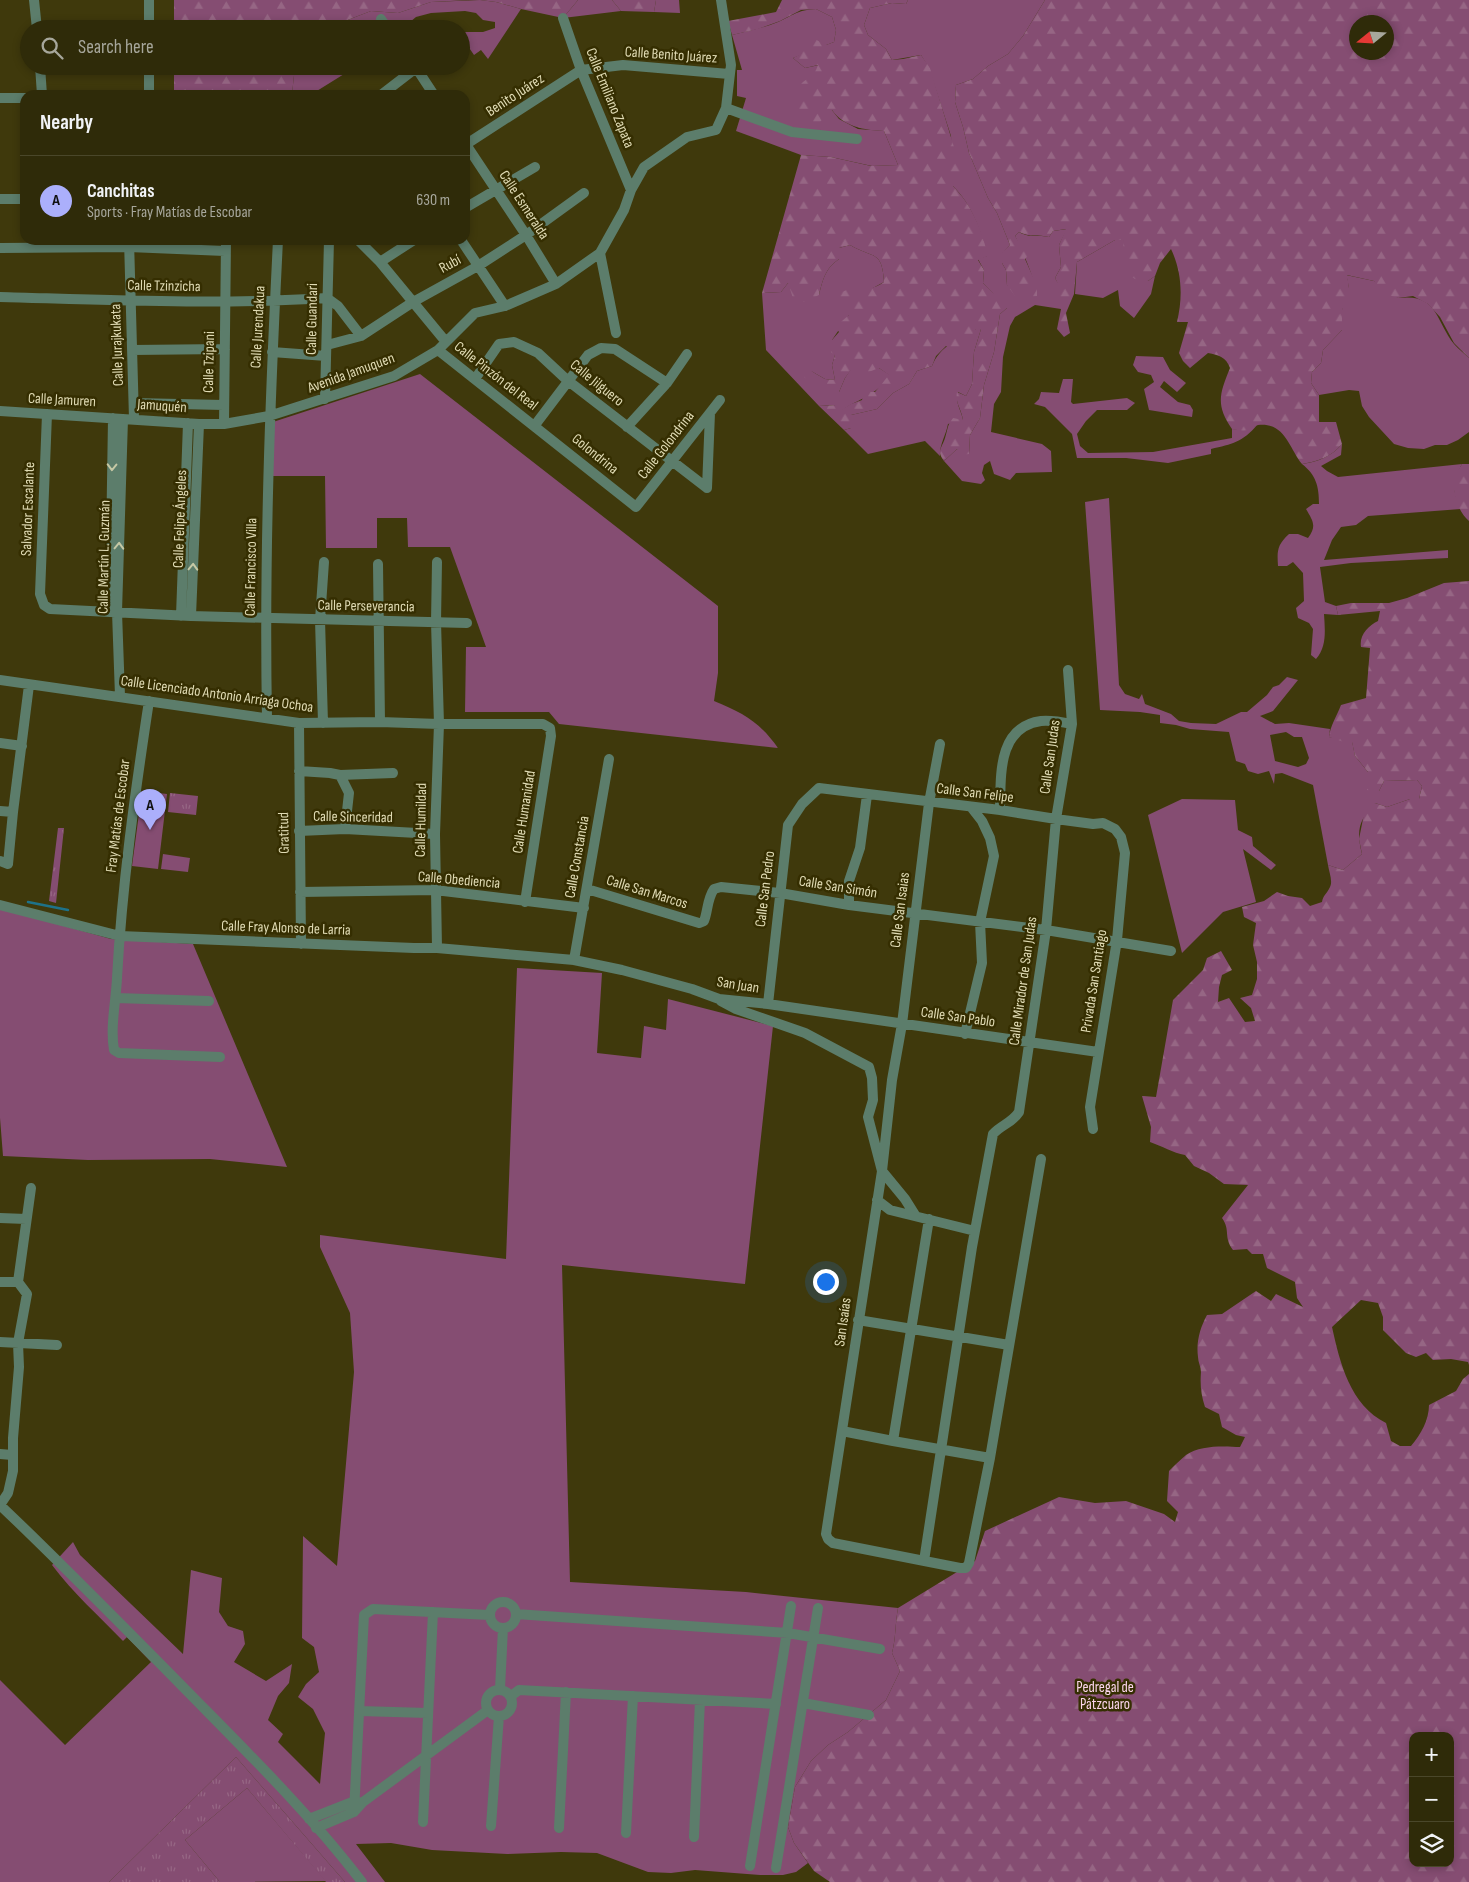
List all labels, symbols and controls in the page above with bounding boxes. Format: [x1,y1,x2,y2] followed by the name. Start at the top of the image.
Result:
[1349,15,1394,60] north arrow
[20,20,470,75] search box
[38,34,66,62] icon: search
[78,36,154,59] text: Search here
[624,42,718,68] street label: Calle Benito Juárez
[581,45,639,151] street label: Calle Emiliano Zapata
[482,69,548,121] street label: Benito Juárez
[40,110,93,135] text: Nearby
[495,167,554,243] street label: Calle Esmeralda
[87,180,154,203] text: Canchitas
[52,191,60,210] text: A
[416,191,450,210] text: 630 m
[87,203,252,222] text: Sports · Fray Matías de Escobar
[436,250,465,278] street label: Rubí
[127,276,201,296] street label: Calle Tzinzicha
[302,283,322,355] street label: Calle Guandari
[246,285,270,369] street label: Calle Jurendakua
[106,303,128,387] street label: Calle Jurajkukata
[199,331,219,393] street label: Calle Tzipani
[450,337,542,415] street label: Calle Pinzón del Real
[304,348,397,398] street label: Avenida Jamuquen
[566,355,628,411] street label: Calle Jilguero
[28,389,96,411] street label: Calle Jamuren
[136,395,187,417] street label: Jamuquén
[633,407,699,483] street label: Calle Golondrina
[568,429,622,479] street label: Golondrina
[17,462,39,556] street label: Salvador Escalante
[107,464,117,471] one-way arrow
[169,470,191,568] street label: Calle Felipe Ángeles
[94,500,114,614] street label: Calle Martín L. Guzmán
[241,517,261,616] street label: Calle Francisco Villa
[114,542,124,550] one-way arrow
[188,563,198,571] one-way arrow
[317,596,415,616] street label: Calle Perseverancia
[119,671,315,717] street label: Calle Licenciado Antonio Arriaga Ochoa
[1035,719,1065,795] street label: Calle San Judas
[102,758,134,874] street label: Fray Matías de Escobar
[508,769,540,855] street label: Calle Humanidad
[935,779,1015,807] street label: Calle San Felipe
[411,783,431,857] street label: Calle Humildad
[134,789,166,830] pin: A
[313,807,393,827] street label: Calle Sinceridad
[274,812,294,854] street label: Gratitud
[560,814,594,900] street label: Calle Constancia
[751,850,779,928] street label: Calle San Pedro
[417,867,501,893] street label: Calle Obediencia
[604,871,690,913] street label: Calle San Marcos
[797,871,879,903] street label: Calle San Simón
[886,871,914,949] street label: Calle San Isaias
[1005,915,1041,1047] street label: Calle Mirador de San Judas
[221,916,351,940] street label: Calle Fray Alonso de Larria
[1076,928,1112,1034] street label: Privada San Santiago
[716,972,760,998] street label: San Juan
[920,1002,996,1032] street label: Calle San Pablo
[813,1269,839,1295] your location
[830,1296,856,1348] street label: San Isaías
[1076,1678,1134,1714] park label: Pedregal de Pátzcuaro
[1409,1732,1454,1867] map controls
[1409,1732,1454,1777] button: +
[1409,1777,1454,1822] button: −
[1409,1822,1454,1867] button: layers

